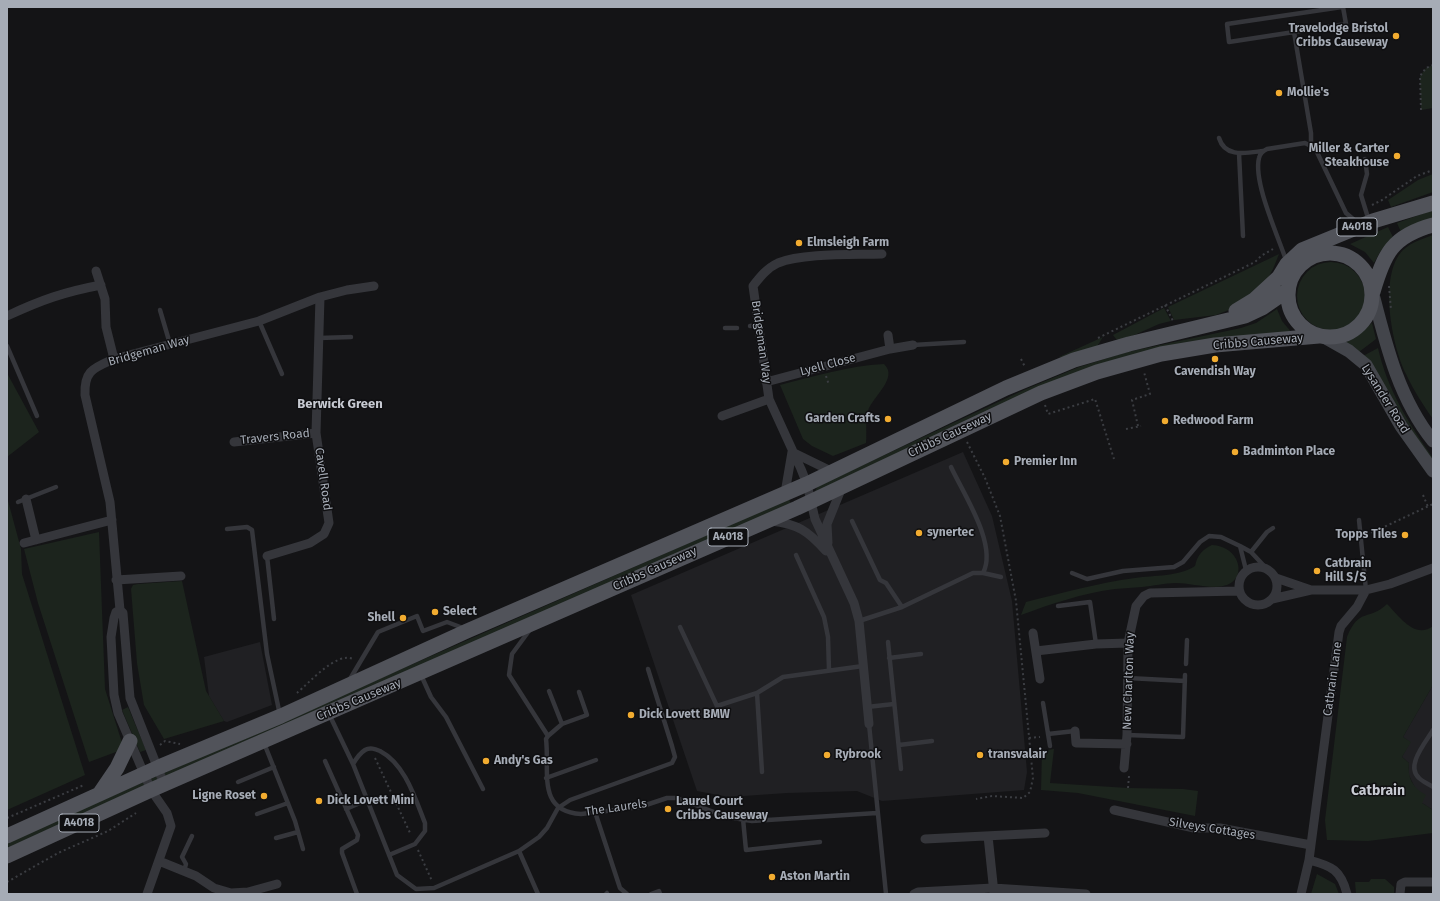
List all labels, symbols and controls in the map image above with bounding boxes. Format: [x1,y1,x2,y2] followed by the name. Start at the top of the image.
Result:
[1288,22,1388,50] place label: Travelodge Bristol Cribbs Causeway
[1391,31,1401,41] marker: Travelodge Bristol Cribbs Causeway
[1287,86,1329,100] place label: Mollie's
[1274,88,1284,98] marker: Mollie's
[1309,142,1389,170] place label: Miller & Carter Steakhouse
[1392,151,1402,161] marker: Miller & Carter Steakhouse
[1337,218,1377,236] road number: A4018
[807,236,889,250] place label: Elmsleigh Farm
[794,238,804,248] marker: Elmsleigh Farm
[748,299,774,385] street label: Bridgeman Way
[1212,331,1304,353] street label: Cribbs Causeway
[107,333,191,369] street label: Bridgeman Way
[799,351,857,379] street label: Lyell Close
[1210,354,1220,364] marker: Cavendish Way
[1358,362,1412,436] street label: Lysander Road
[1174,365,1256,379] place label: Cavendish Way
[297,396,383,412] district label: Berwick Green
[906,409,994,461] street label: Cribbs Causeway
[805,412,880,426] place label: Garden Crafts
[883,414,893,424] marker: Garden Crafts
[1173,414,1254,428] place label: Redwood Farm
[1160,416,1170,426] marker: Redwood Farm
[240,426,310,448] street label: Travers Road
[1243,445,1335,459] place label: Badminton Place
[311,447,335,511] street label: Cavell Road
[1230,447,1240,457] marker: Badminton Place
[1014,455,1077,469] place label: Premier Inn
[1001,457,1011,467] marker: Premier Inn
[927,526,974,540] place label: synertec
[708,528,748,546] road number: A4018
[914,528,924,538] marker: synertec
[1335,528,1397,542] place label: Topps Tiles
[1400,530,1410,540] marker: Topps Tiles
[611,544,699,594] street label: Cribbs Causeway
[1325,557,1371,585] place label: Catbrain Hill S/S
[1312,566,1322,576] marker: Catbrain Hill S/S
[443,605,477,619] place label: Select
[430,607,440,617] marker: Select
[367,611,395,625] place label: Shell
[398,613,408,623] marker: Shell
[1120,632,1138,730] street label: New Charlton Way
[1321,641,1345,717] street label: Catbrain Lane
[315,676,403,724] street label: Cribbs Causeway
[639,708,730,722] place label: Dick Lovett BMW
[626,710,636,720] marker: Dick Lovett BMW
[835,748,881,762] place label: Rybrook
[988,748,1047,762] place label: transvalair
[822,750,832,760] marker: Rybrook
[975,750,985,760] marker: transvalair
[494,754,553,768] place label: Andy's Gas
[481,756,491,766] marker: Andy's Gas
[1351,783,1405,799] district label: Catbrain
[192,789,256,803] place label: Ligne Roset
[259,791,269,801] marker: Ligne Roset
[327,794,414,808] place label: Dick Lovett Mini
[676,795,768,823] place label: Laurel Court Cribbs Causeway
[314,796,324,806] marker: Dick Lovett Mini
[584,797,648,819] street label: The Laurels
[663,804,673,814] marker: Laurel Court Cribbs Causeway
[59,814,99,832] road number: A4018
[1168,815,1256,843] street label: Silveys Cottages
[780,870,850,884] place label: Aston Martin
[767,872,777,882] marker: Aston Martin

